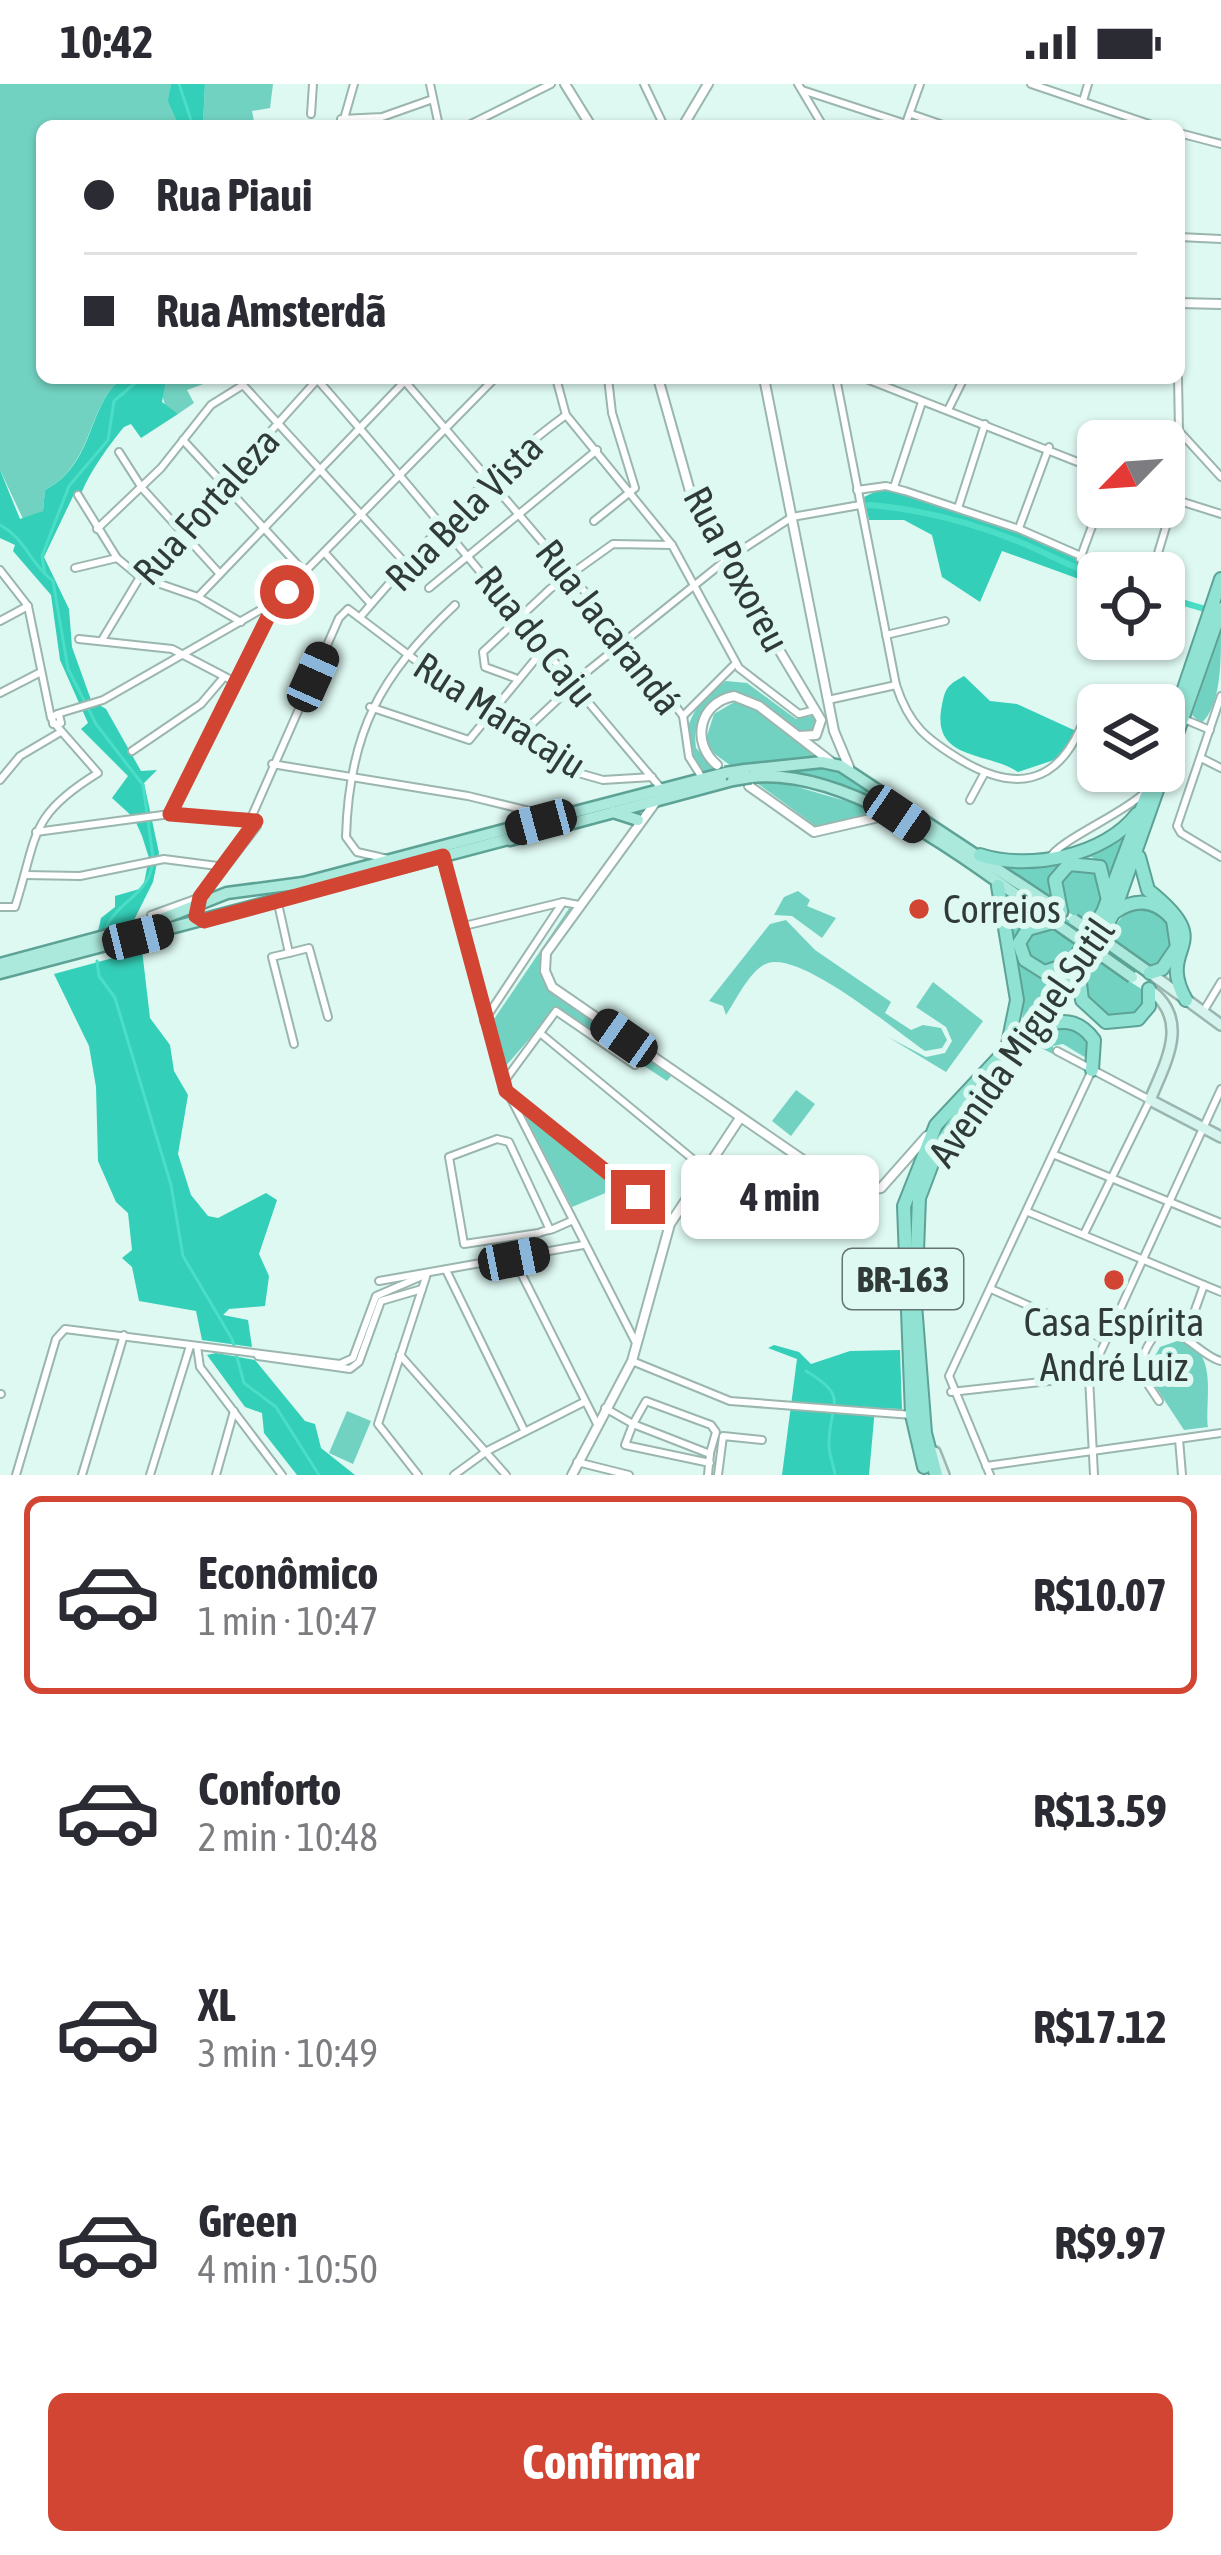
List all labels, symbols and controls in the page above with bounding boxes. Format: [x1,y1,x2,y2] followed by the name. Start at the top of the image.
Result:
[60,16,154,68] text: 10:42
[156,169,312,221] text: Rua Piaui
[156,285,386,337] text: Rua Amsterdã
[124,419,288,593] street label: Rua Fortaleza
[1077,420,1185,528] north arrow
[1077,420,1185,792] map controls
[377,425,551,599] street label: Rua Bela Vista
[675,479,799,659] street label: Rua Poxoreu
[527,531,691,723] street label: Rua Jacarandá
[1077,552,1185,660] button: locate
[466,557,606,715] street label: Rua do Caju
[260,565,314,619] route start
[282,637,344,717] car
[406,643,594,787] street label: Rua Maracaju
[1077,684,1185,792] button: layers
[857,779,937,849] car
[502,795,580,849] car
[943,887,1061,931] place label: Correios
[906,896,932,922] marker: Correios
[919,910,1123,1174] street label: Avenida Miguel Sutil
[99,911,177,963] car
[584,1003,664,1073] car
[680,1155,878,1239] callout: 4 min
[611,1170,665,1224] route end
[740,1175,820,1219] text: 4 min
[475,1234,553,1284] car
[843,1249,963,1309] road number: BR-163
[1101,1267,1127,1293] marker: Casa Espírita André Luiz
[1024,1300,1204,1389] place label: Casa Espírita André Luiz
[54,1541,162,1649] icon: car
[198,1547,379,1599] text: Econômico
[1033,1569,1167,1621] text: R$10.07
[198,1599,378,1643] text: 1 min · 10:47
[54,1757,162,1865] icon: car
[198,1763,341,1815] text: Conforto
[1033,1785,1167,1837] text: R$13.59
[198,1815,378,1859] text: 2 min · 10:48
[54,1973,162,2081] icon: car
[198,1979,236,2031] text: XL
[1033,2001,1167,2053] text: R$17.12
[198,2031,378,2075] text: 3 min · 10:49
[54,2189,162,2297] icon: car
[198,2195,298,2247] text: Green
[1054,2217,1167,2269] text: R$9.97
[198,2247,378,2291] text: 4 min · 10:50
[48,2393,1173,2531] button: Confirmar

